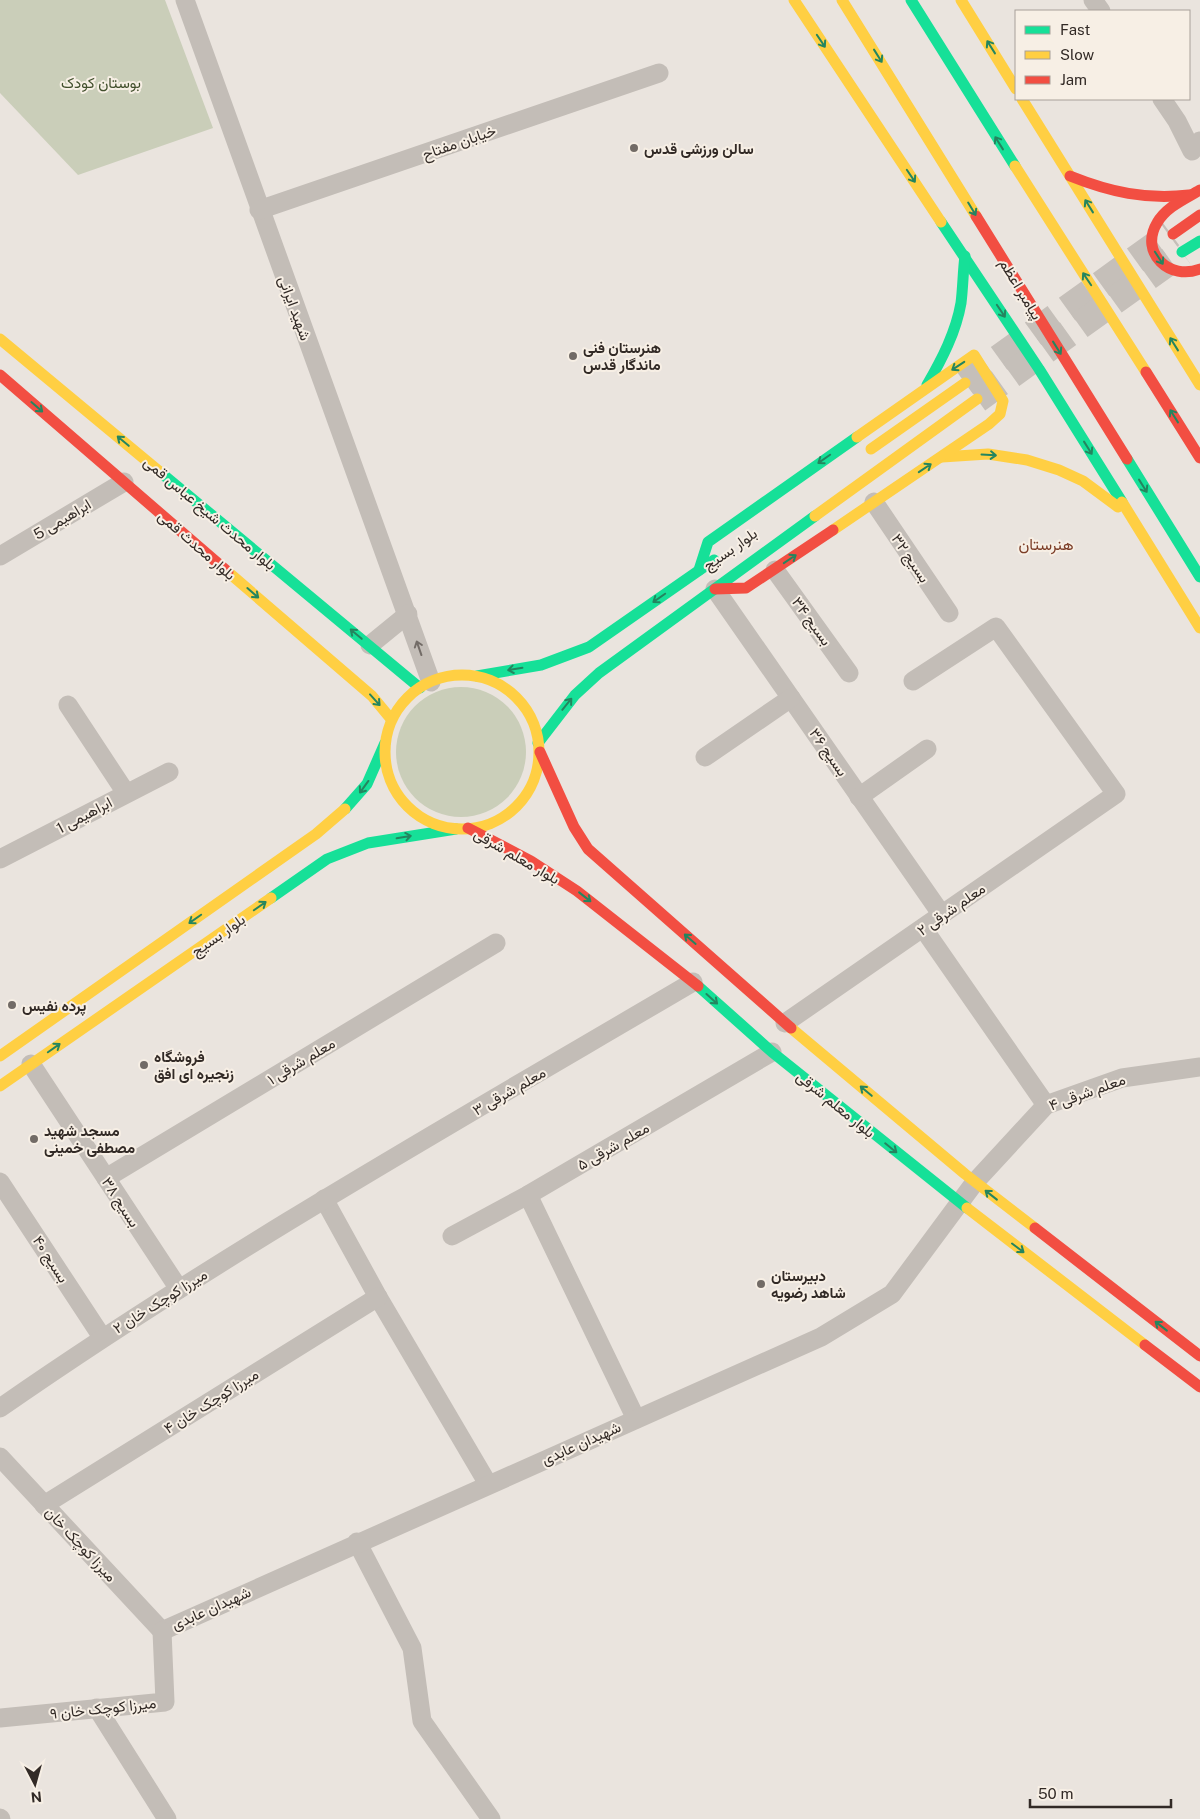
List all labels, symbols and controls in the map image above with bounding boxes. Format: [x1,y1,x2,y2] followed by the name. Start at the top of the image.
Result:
[1015,10,1190,100] legend
[1060,21,1090,38] text: Fast
[816,33,826,47] one-way arrow
[985,41,995,55] one-way arrow
[1060,46,1095,63] text: Slow
[872,49,883,63] one-way arrow
[1060,71,1087,88] text: Jam
[61,74,141,92] park label: بوستان کودک
[420,121,499,165] street label: خیابان مفتاح
[993,136,1004,150] one-way arrow
[644,140,754,158] place label: سالن ورزشی قدس
[628,142,640,154] marker: سالن ورزشی قدس
[906,168,916,182] one-way arrow
[1083,199,1093,213] one-way arrow
[968,202,978,216] one-way arrow
[1153,251,1164,265] one-way arrow
[994,255,1046,324] street label: پیامبر اعظم
[274,273,315,343] street label: شهید ایرانی
[1082,273,1092,287] one-way arrow
[996,304,1006,318] one-way arrow
[1169,337,1179,351] one-way arrow
[583,339,661,374] place label: هنرستان فنی ماندگار قدس
[1052,340,1062,354] one-way arrow
[567,350,579,362] marker: هنرستان فنی ماندگار قدس
[951,361,965,371] one-way arrow
[30,401,43,412] one-way arrow
[1169,410,1179,424] one-way arrow
[117,436,130,447] one-way arrow
[1083,441,1094,455] one-way arrow
[980,450,997,460] one-way arrow
[139,453,279,575] street label: بلوار محدث شیخ عباس قمی
[817,454,831,464] one-way arrow
[917,463,931,473] one-way arrow
[1138,478,1148,492] one-way arrow
[30,495,95,544] street label: ابراهیمی 5
[154,507,239,585] street label: بلوار محدث قمی
[700,524,762,576] street label: بلوار بسیج
[886,530,933,587] street label: بسیج ۳۲
[1018,535,1074,555] district label: هنرستان
[783,554,797,564] one-way arrow
[246,587,259,599] one-way arrow
[652,593,666,603] one-way arrow
[786,593,835,650] street label: بسیج ۳۴
[350,628,363,639] one-way arrow
[414,641,423,656] one-way arrow
[507,665,523,675] one-way arrow
[369,694,381,706] one-way arrow
[562,698,573,711] one-way arrow
[804,725,852,781] street label: بسیج ۳۶
[359,780,369,794] one-way arrow
[53,793,116,838] street label: ابراهیمی 1
[470,825,563,889] street label: بلوار معلم شرقی
[396,831,412,841] one-way arrow
[914,879,989,940] street label: معلم شرقی ۲
[578,892,591,903] one-way arrow
[253,901,267,911] one-way arrow
[188,910,250,962] street label: بلوار بسیج
[189,914,203,924] one-way arrow
[684,934,697,945] one-way arrow
[706,993,719,1005] one-way arrow
[22,997,86,1016] place label: پرده نفیس
[6,999,18,1011] marker: پرده نفیس
[264,1034,339,1089] street label: معلم شرقی ۱
[47,1043,61,1053] one-way arrow
[154,1048,234,1083] place label: فروشگاه زنجیره ای افق
[138,1059,150,1071] marker: فروشگاه زنجیره ای افق
[470,1063,549,1120] street label: معلم شرقی ۳
[792,1067,879,1142] street label: بلوار معلم شرقی
[1047,1070,1128,1116] street label: معلم شرقی ۴
[860,1086,873,1097] one-way arrow
[574,1119,653,1175] street label: معلم شرقی ۵
[44,1122,135,1157] place label: مسجد شهید مصطفی خمینی
[28,1133,40,1145] marker: مسجد شهید مصطفی خمینی
[884,1142,897,1153] one-way arrow
[96,1174,143,1232] street label: بسیج ۳۸
[985,1189,998,1200] one-way arrow
[27,1232,72,1287] street label: بسیج ۴۰
[1012,1242,1025,1253] one-way arrow
[110,1265,211,1338] street label: میرزا کوچک خان ۲
[771,1267,846,1302] place label: دبیرستان شاهد رضویه
[755,1278,767,1290] marker: دبیرستان شاهد رضویه
[1155,1321,1168,1332] one-way arrow
[161,1365,262,1439] street label: میرزا کوچک خان ۴
[539,1418,624,1470] street label: شهیدان عابدی
[41,1503,120,1586] street label: میرزا کوچک خان
[169,1583,254,1635] street label: شهیدان عابدی
[49,1694,157,1724] street label: میرزا کوچک خان ۹
[10,1759,60,1809] north arrow
[1030,1776,1171,1808] scale bar
[1038,1785,1073,1802] text: 50 m
[30,1788,43,1805] text: N

